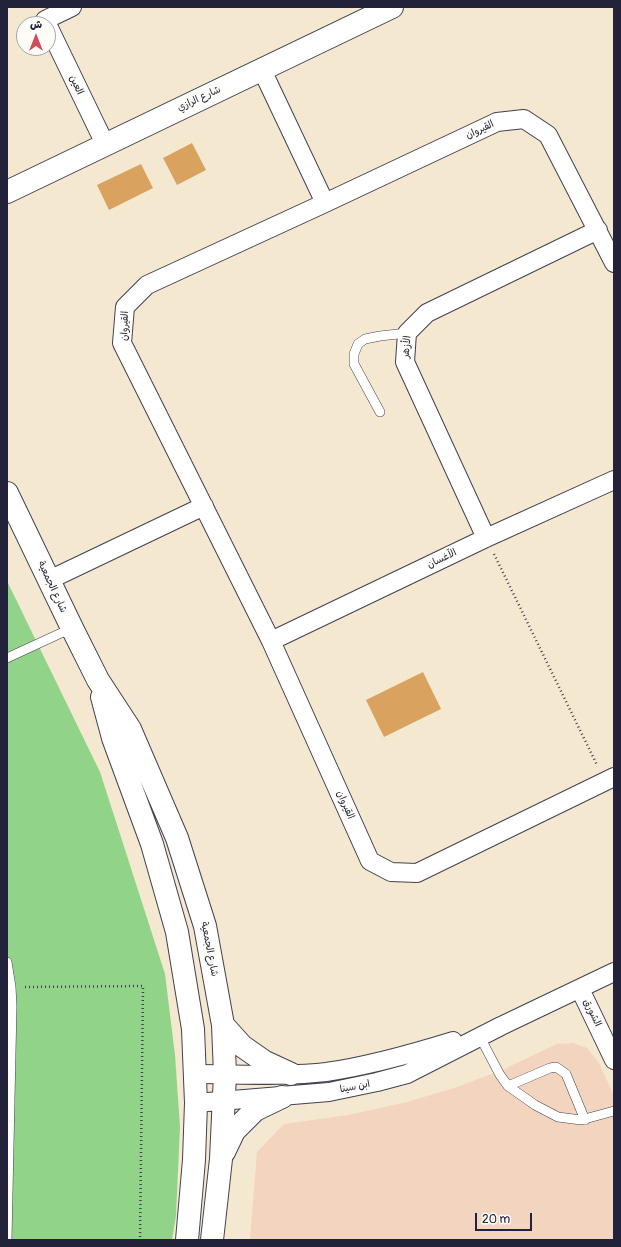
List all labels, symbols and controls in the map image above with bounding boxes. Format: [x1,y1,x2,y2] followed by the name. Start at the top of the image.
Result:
[16,16,56,56] north arrow
[30,18,42,31] text: ش
[66,73,86,97] street label: العين
[175,84,223,114] street label: شارع الرازي
[464,118,496,142] street label: القيروان
[118,311,132,341] street label: القيروان
[400,335,414,359] street label: الأزهر
[425,547,459,571] street label: الآغسان
[35,559,69,615] street label: شارع الجمعية
[333,789,357,821] street label: القيروان
[198,921,220,977] street label: شارع الجمعية
[580,997,604,1029] street label: الشورق
[339,1078,371,1096] street label: ابن سينا
[477,1205,534,1231] scale bar
[482,1212,510,1227] text: 20 m

